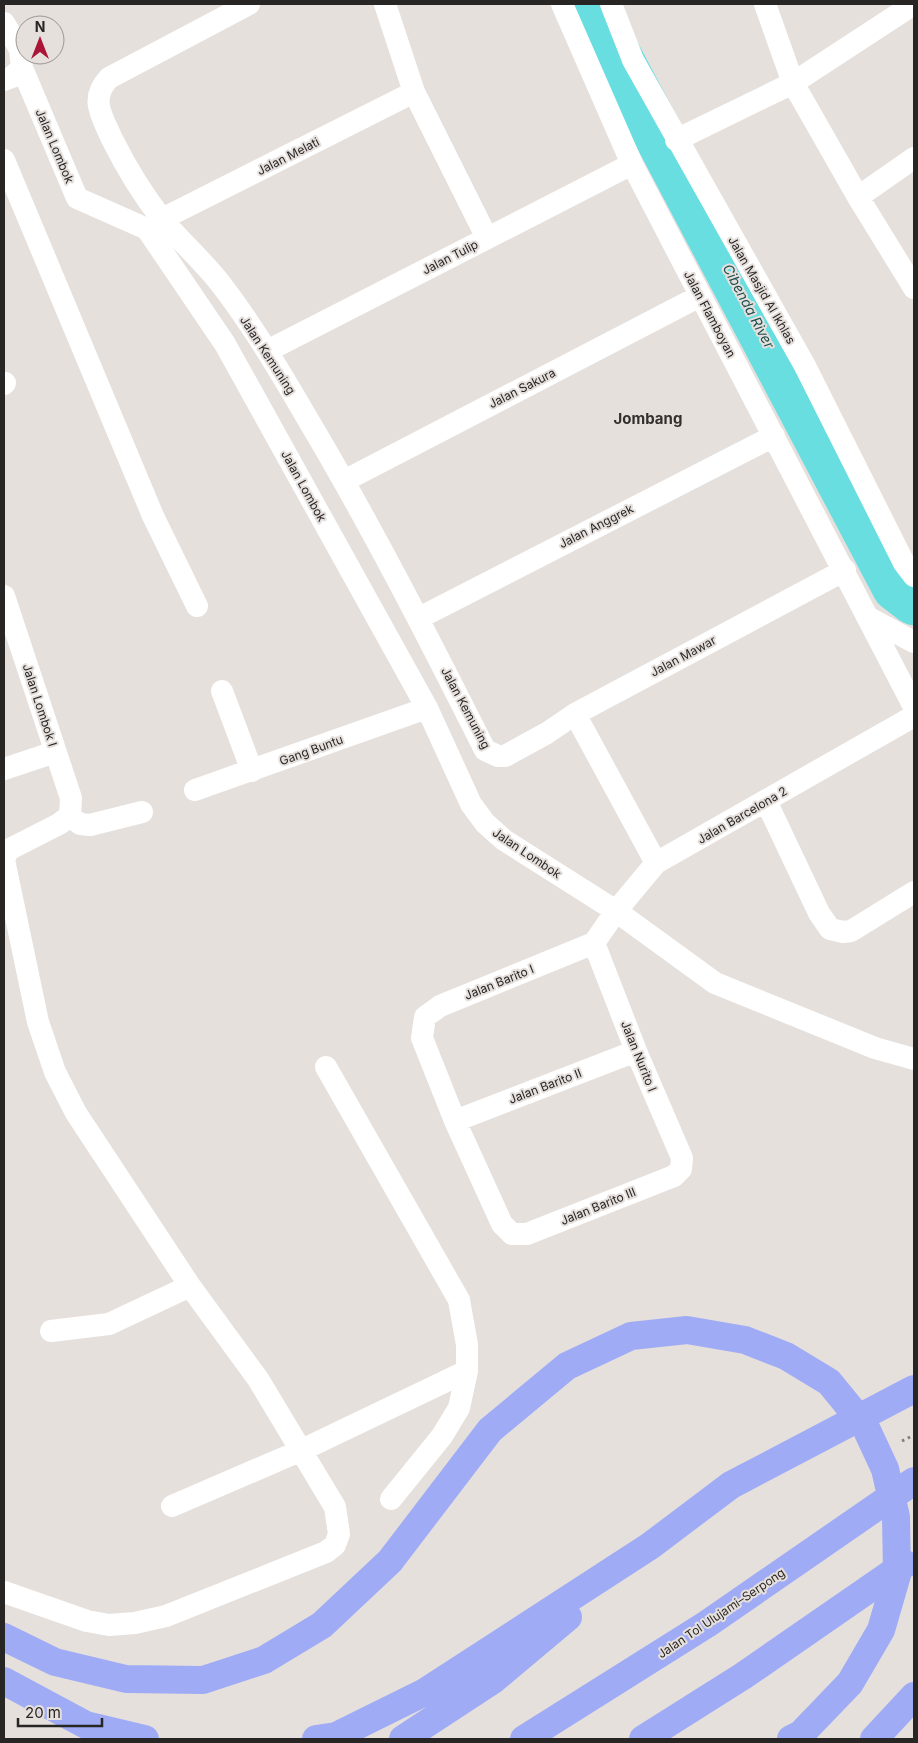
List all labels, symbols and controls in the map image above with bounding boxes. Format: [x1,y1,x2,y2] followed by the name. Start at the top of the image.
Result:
[15,15,65,65] north arrow
[35,18,45,35] text: N
[33,107,78,186] street label: Jalan Lombok
[254,134,322,178] street label: Jalan Melati
[725,234,799,346] street label: Jalan Masjid Al Ikhlas
[419,237,481,277] street label: Jalan Tulip
[720,261,779,352] water label: Cibenda River
[681,268,739,360] street label: Jalan Flamboyan
[237,313,299,397] street label: Jalan Kemuning
[486,365,558,411] street label: Jalan Sakura
[614,409,682,428] district label: Jombang
[278,448,330,525] street label: Jalan Lombok
[556,501,636,551] street label: Jalan Anggrek
[648,632,719,680] street label: Jalan Mawar
[20,662,60,748] street label: Jalan Lombok I
[438,665,494,751] street label: Jalan Kemuning
[277,732,345,768] street label: Gang Buntu
[694,783,790,847] street label: Jalan Barcelona 2
[490,825,564,882] street label: Jalan Lombok
[462,961,536,1003] street label: Jalan Barito I
[618,1018,660,1094] street label: Jalan Nurito I
[506,1065,584,1107] street label: Jalan Barito II
[558,1184,638,1228] street label: Jalan Barito III
[654,1565,788,1661] street label: Jalan Tol Ulujami–Serpong
[18,1696,101,1728] scale bar
[25,1703,61,1722] text: 20 m

